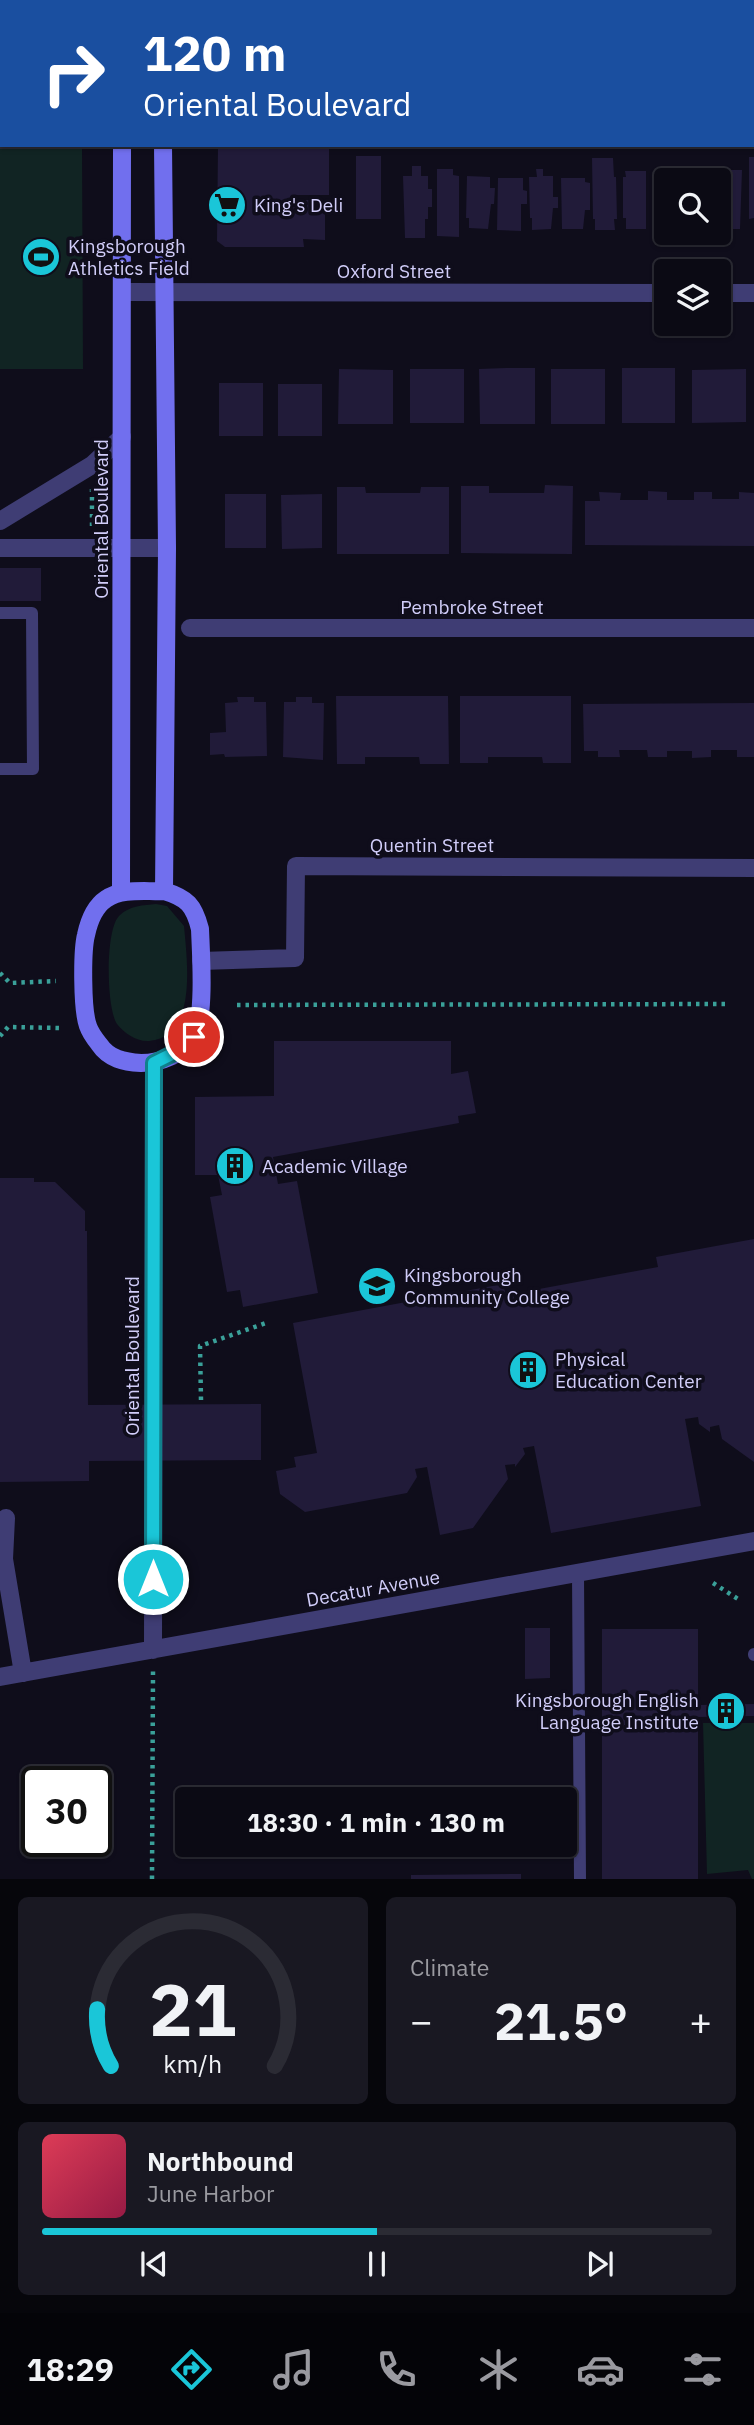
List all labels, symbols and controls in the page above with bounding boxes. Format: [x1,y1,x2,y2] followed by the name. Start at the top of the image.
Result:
[143,21,287,84] text: 120 m
[28,28,119,119] icon: right
[143,83,411,125] text: Oriental Boulevard
[654,168,731,336] map controls
[654,168,731,245] button: search
[206,184,248,226] supermarket icon: King's Deli
[254,193,343,217] place label: King's Deli
[68,234,190,280] place label: Kingsborough Athletics Field
[20,236,62,278] sports icon: Kingsborough Athletics Field
[337,259,451,283] street label: Oxford Street
[654,259,731,336] button: layers
[89,439,113,599] street label: Oriental Boulevard
[400,595,544,619] street label: Pembroke Street
[370,833,494,857] street label: Quentin Street
[164,1007,224,1067] pin
[175,1018,213,1056] icon: arrive
[214,1145,256,1187] building icon: Academic Village
[262,1154,408,1178] place label: Academic Village
[404,1263,570,1309] place label: Kingsborough Community College
[356,1265,398,1307] school or university icon: Kingsborough Community College
[120,1276,144,1436] street label: Oriental Boulevard
[555,1347,702,1393] place label: Physical Education Center
[507,1349,549,1391] building icon: Physical Education Center
[116,1542,190,1616] position arrow
[304,1564,442,1612] street label: Decatur Avenue
[515,1688,699,1734] place label: Kingsborough English Language Institute
[705,1690,747,1732] building icon: Kingsborough English Language Institute
[21,1766,112,1857] speed limit sign: 30
[247,1805,505,1839] text: 18:30 · 1 min · 130 m
[410,1952,489,1982] text: Climate
[149,1962,237,2057] text: 21
[494,1987,628,2054] text: 21.5°
[410,1996,433,2045] text: −
[689,1996,712,2045] text: +
[164,2047,222,2080] text: km/h
[147,2144,294,2178] text: Northbound
[147,2178,275,2208] text: June Harbor
[135,2245,173,2283] icon: previous
[358,2245,396,2283] icon: pause
[581,2245,619,2283] icon: next
[167,2345,216,2394] icon: directions
[269,2345,318,2394] icon: music
[372,2345,421,2394] icon: phone
[474,2345,523,2394] icon: climate
[576,2345,625,2394] icon: car
[678,2345,727,2394] icon: filters
[27,2348,114,2390] text: 18:29

